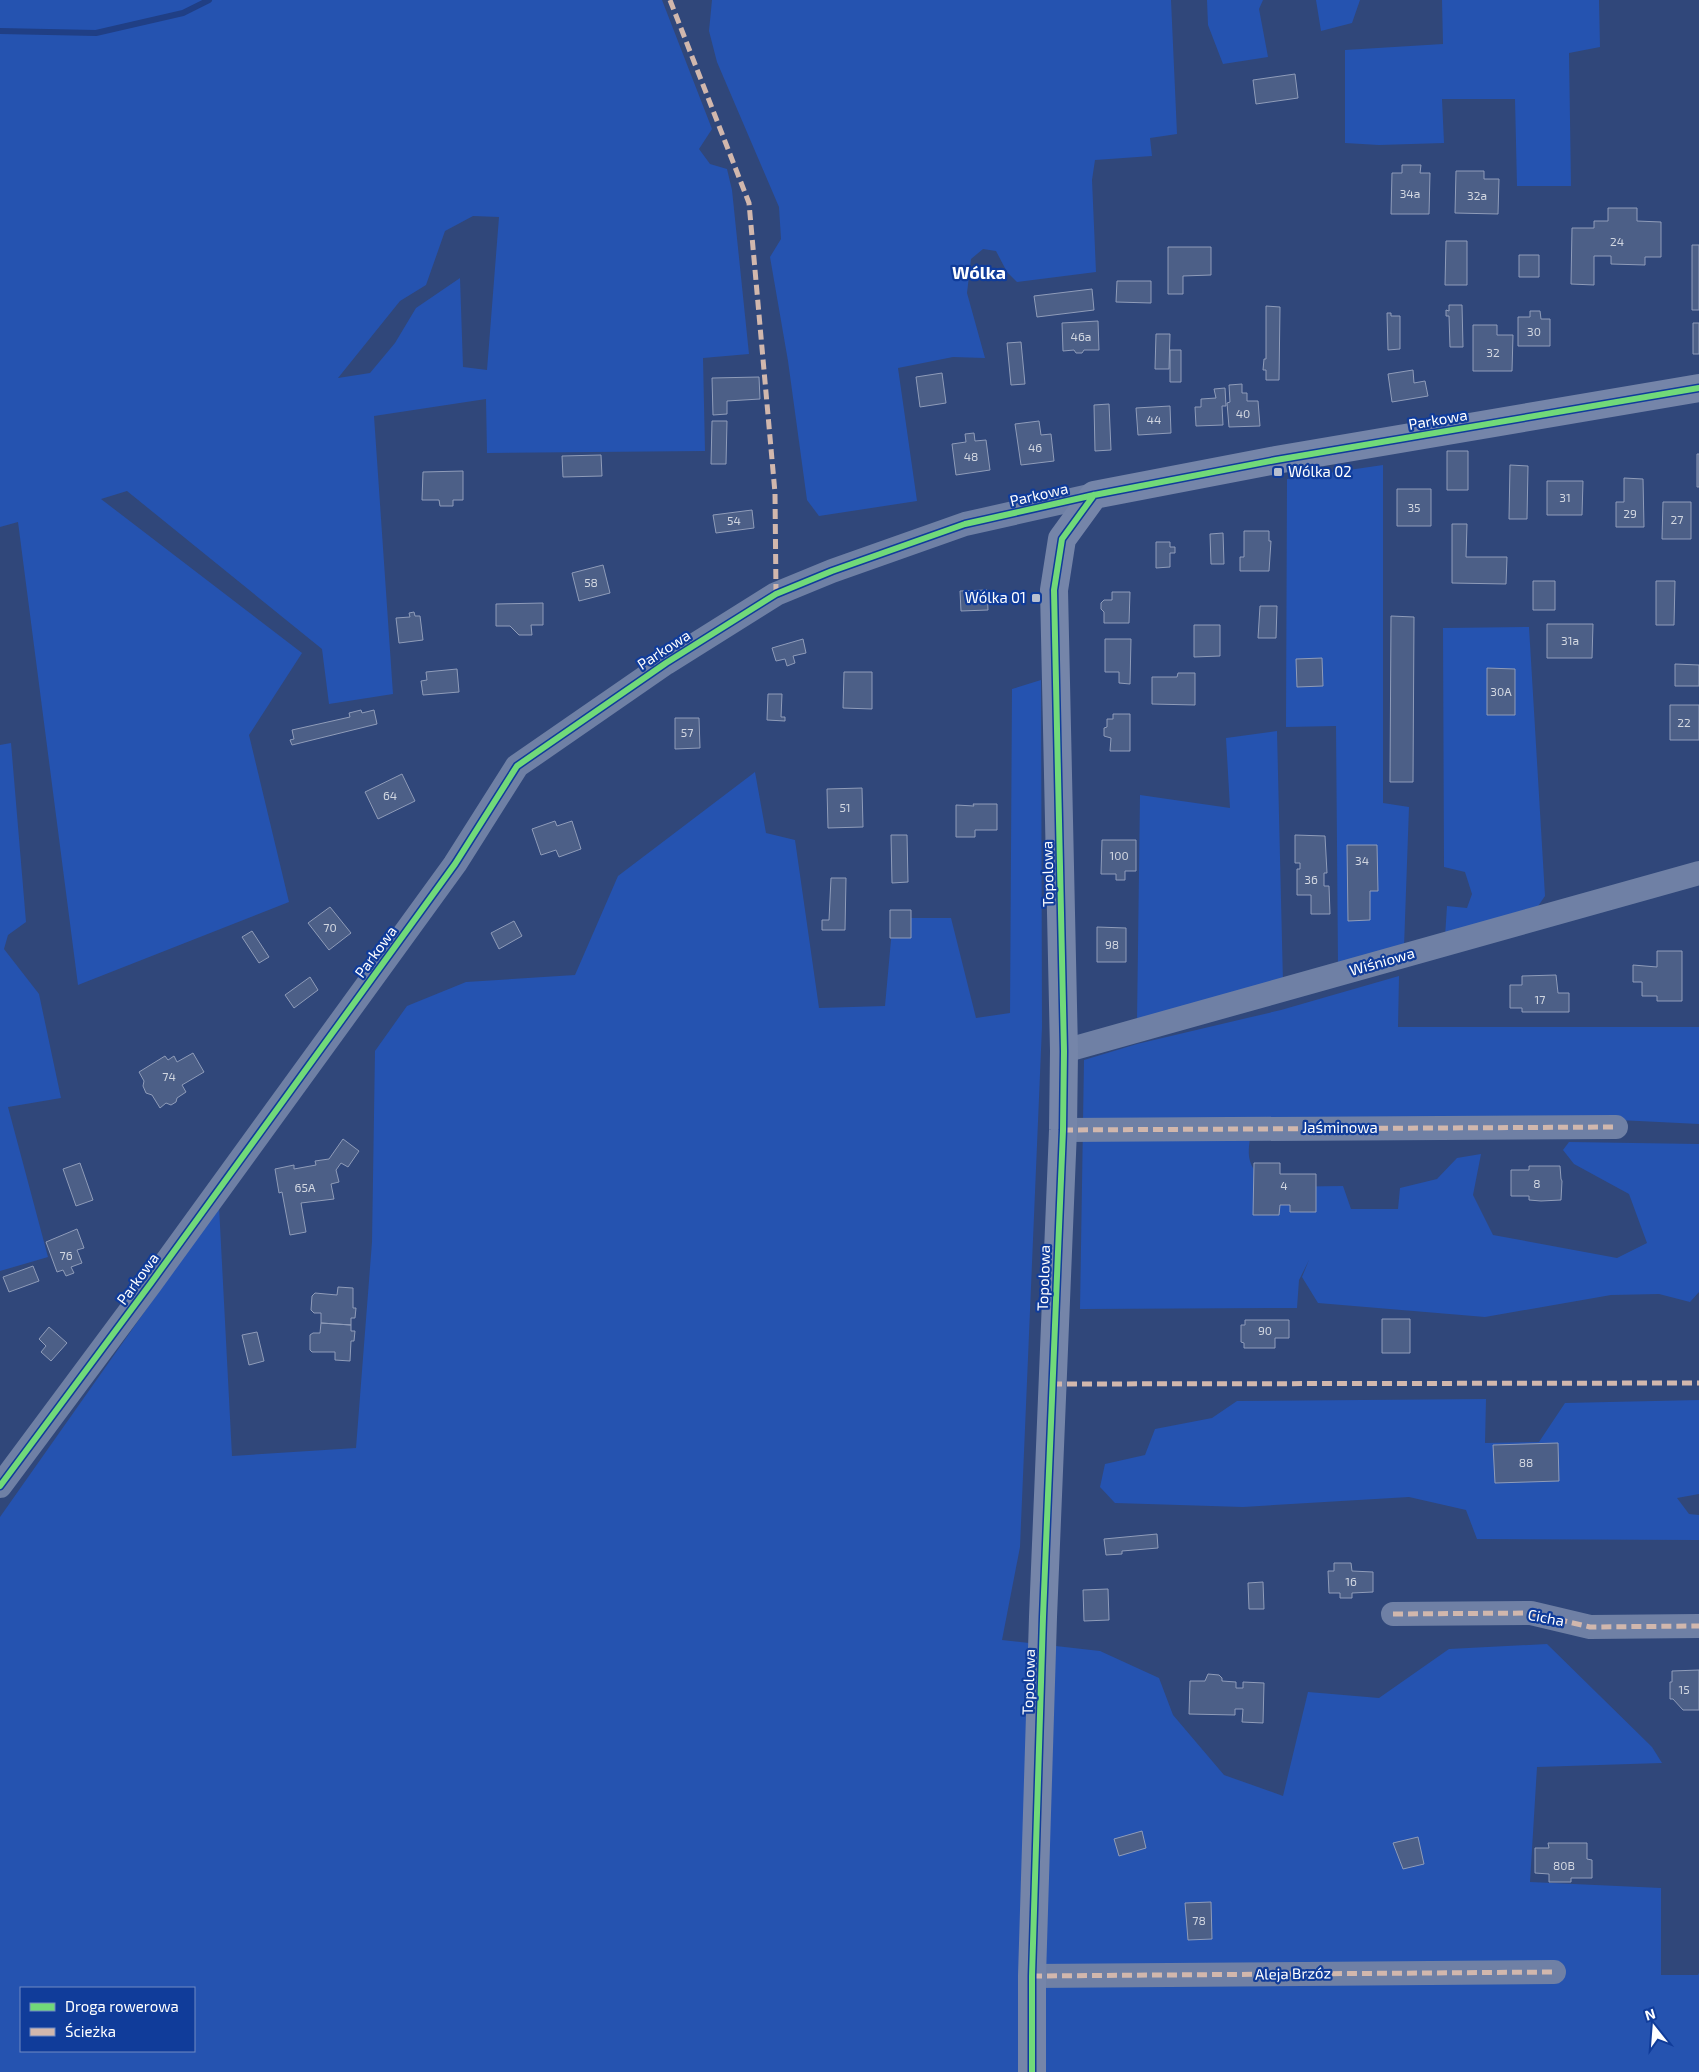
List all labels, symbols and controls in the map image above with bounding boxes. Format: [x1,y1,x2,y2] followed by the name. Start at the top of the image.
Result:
[1400,186,1420,200] house number: 34a
[1467,188,1487,202] house number: 32a
[1610,234,1624,248] house number: 24
[952,261,1006,283] district label: Wólka
[1527,324,1541,338] house number: 30
[1071,329,1091,343] house number: 46a
[1486,345,1500,359] house number: 32
[1407,405,1469,433] street label: Parkowa
[1236,406,1250,420] house number: 40
[1147,412,1161,426] house number: 44
[1028,440,1042,454] house number: 46
[964,449,978,463] house number: 48
[1288,462,1352,480] place label: Wólka 02
[1272,466,1284,478] marker: Wólka 02
[1008,479,1070,509] street label: Parkowa
[1559,490,1571,504] house number: 31
[1407,500,1421,514] house number: 35
[1623,506,1637,520] house number: 29
[1671,512,1683,526] house number: 27
[727,513,741,527] house number: 54
[584,575,598,589] house number: 58
[965,588,1026,606] place label: Wólka 01
[1030,592,1042,604] marker: Wólka 01
[634,625,693,673] street label: Parkowa
[1561,633,1579,647] house number: 31a
[1490,684,1512,698] house number: 30A
[1677,715,1691,729] house number: 22
[681,725,693,739] house number: 57
[383,788,397,802] house number: 64
[839,800,851,814] house number: 51
[1037,841,1057,907] street label: Topolowa
[1109,848,1129,862] house number: 100
[1355,853,1369,867] house number: 34
[1304,872,1318,886] house number: 36
[323,920,337,934] house number: 70
[350,922,400,981] street label: Parkowa
[1105,937,1119,951] house number: 98
[1347,943,1416,979] street label: Wiśniowa
[1535,992,1545,1006] house number: 17
[162,1069,176,1083] house number: 74
[1302,1118,1378,1136] street label: Jaśminowa
[1533,1176,1541,1190] house number: 8
[1280,1178,1288,1192] house number: 4
[295,1180,316,1194] house number: 65A
[1033,1245,1053,1311] street label: Topolowa
[59,1248,73,1262] house number: 76
[112,1249,162,1308] street label: Parkowa
[1258,1323,1272,1337] house number: 90
[1519,1455,1533,1469] house number: 88
[1345,1574,1357,1588] house number: 16
[1527,1605,1566,1629] street label: Cicha
[1018,1649,1038,1715] street label: Topolowa
[1678,1682,1690,1696] house number: 15
[1553,1858,1575,1872] house number: 80B
[1192,1913,1206,1927] house number: 78
[1255,1963,1331,1984] street label: Aleja Brzóz
[20,1987,195,2052] legend
[65,1997,179,2015] text: Droga rowerowa
[1629,2002,1679,2052] north arrow
[1643,2004,1657,2024] text: N
[65,2022,116,2040] text: Ścieżka

